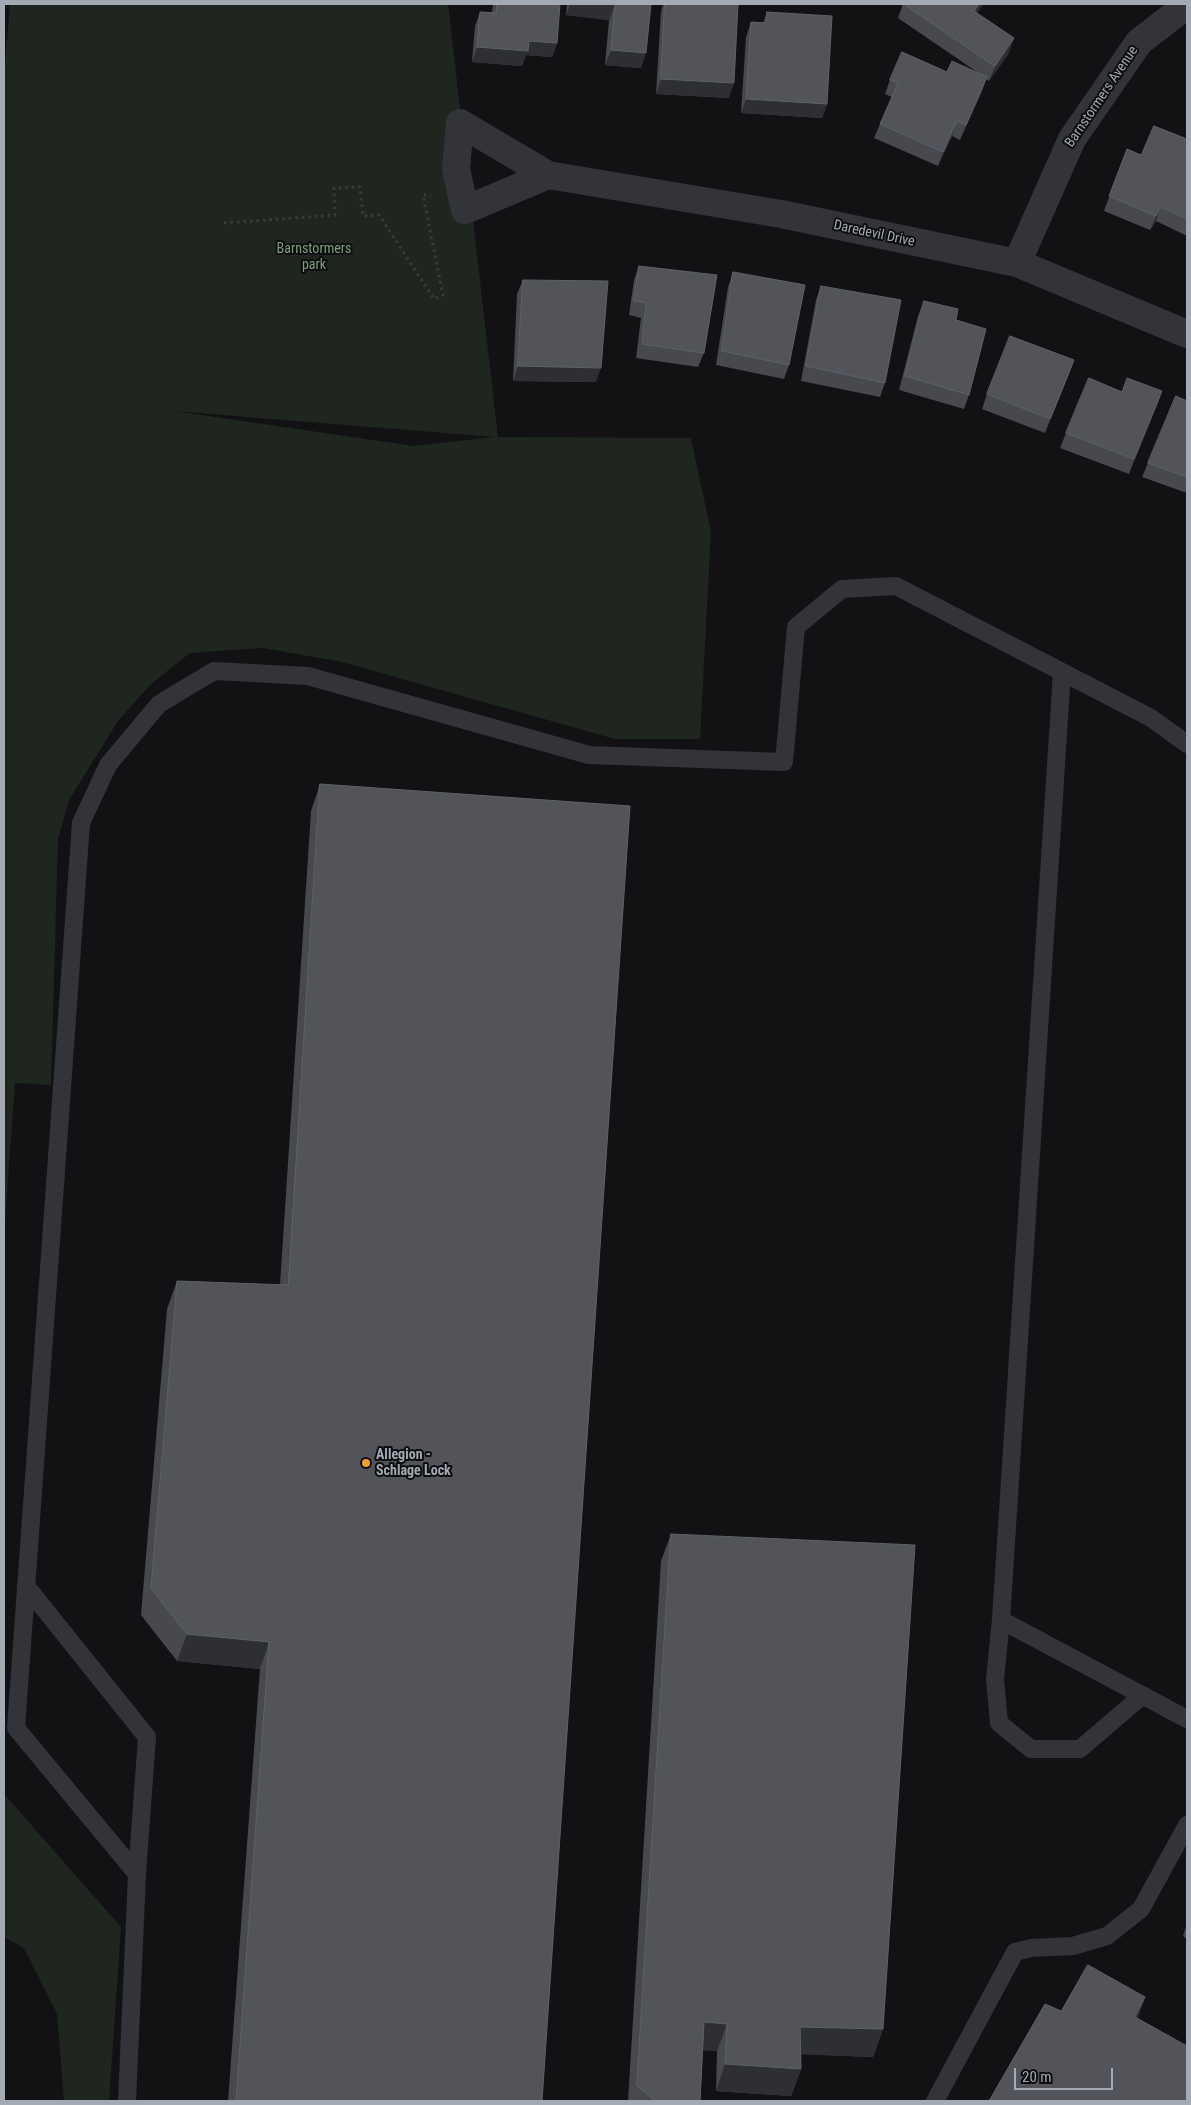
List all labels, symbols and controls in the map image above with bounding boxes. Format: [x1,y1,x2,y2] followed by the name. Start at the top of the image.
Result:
[1062,43,1142,151] street label: Barnstormers Avenue
[832,217,916,251] street label: Daredevil Drive
[277,241,351,274] park label: Barnstormers park
[376,1447,451,1480] place label: Allegion - Schlage Lock
[360,1457,372,1469] marker: Allegion - Schlage Lock
[1016,2058,1115,2090] scale bar
[1022,2068,1052,2086] text: 20 m

